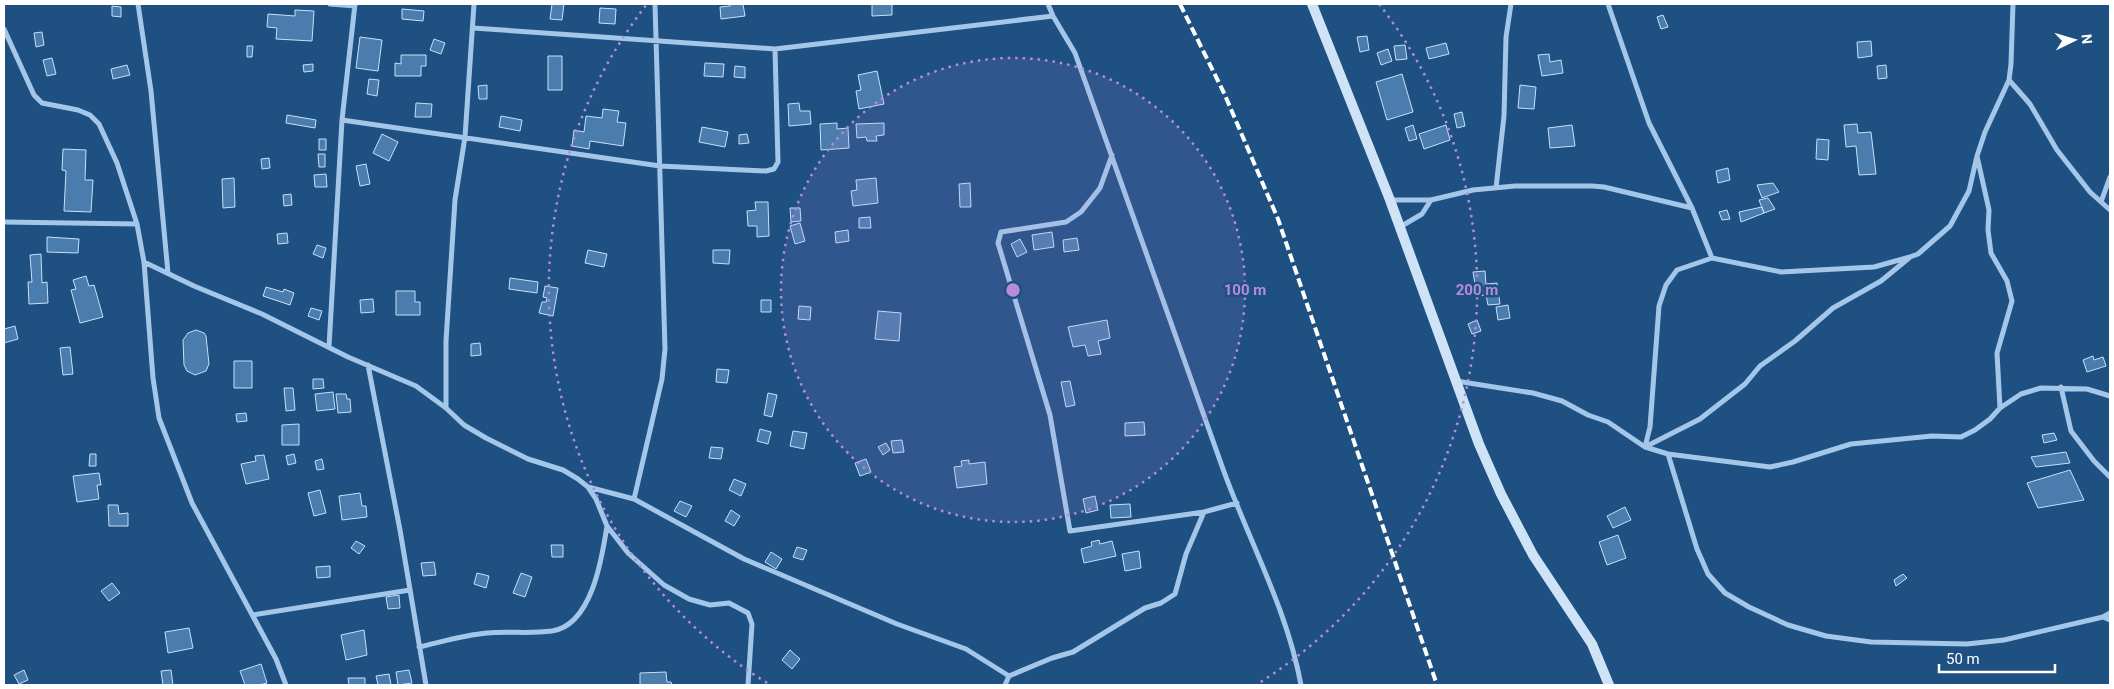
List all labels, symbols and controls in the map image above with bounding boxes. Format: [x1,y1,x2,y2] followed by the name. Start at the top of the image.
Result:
[2049,15,2099,65] north arrow
[2079,33,2095,44] text: N
[1004,281,1022,299] centre of rings
[1224,281,1266,299] text: 100 m
[1456,281,1498,299] text: 200 m
[1939,642,2055,674] scale bar
[1946,650,1980,668] text: 50 m

